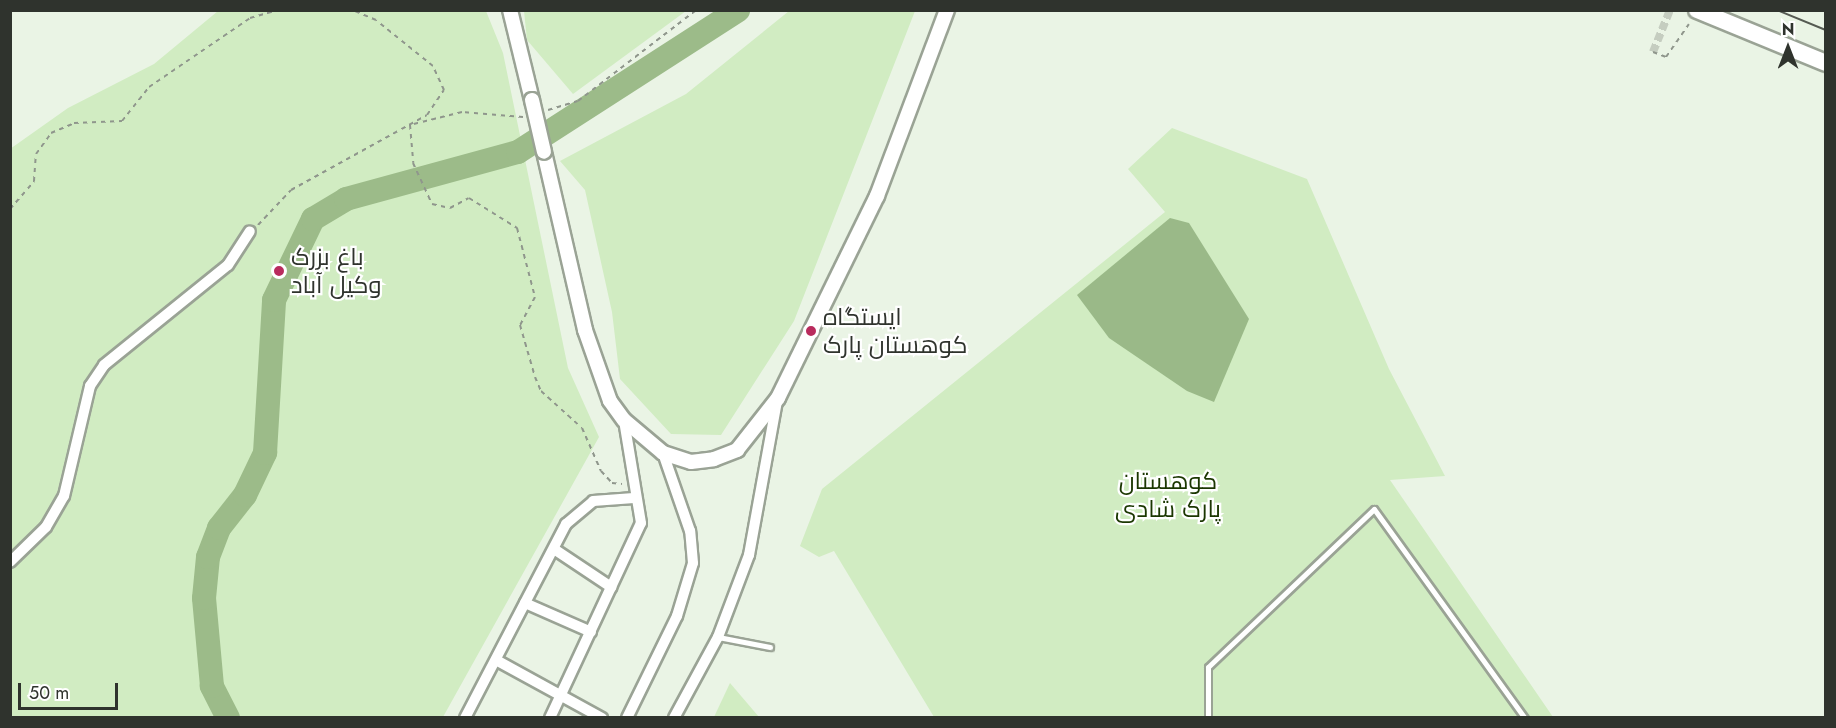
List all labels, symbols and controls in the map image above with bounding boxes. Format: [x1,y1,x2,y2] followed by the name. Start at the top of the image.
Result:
[1758,18,1818,78] north arrow
[1782,18,1794,41] text: N
[291,243,382,299] place label: باغ بزرک وکیل آباد
[272,264,286,278] marker: باغ بزرک وکیل آباد
[823,303,968,359] place label: ایستگاه کوهستان پارک
[804,324,818,338] marker: ایستگاه کوهستان پارک
[1115,467,1221,523] park label: کوهستان پارک شادی
[21,671,122,709] scale bar
[29,680,69,706] text: 50 m

